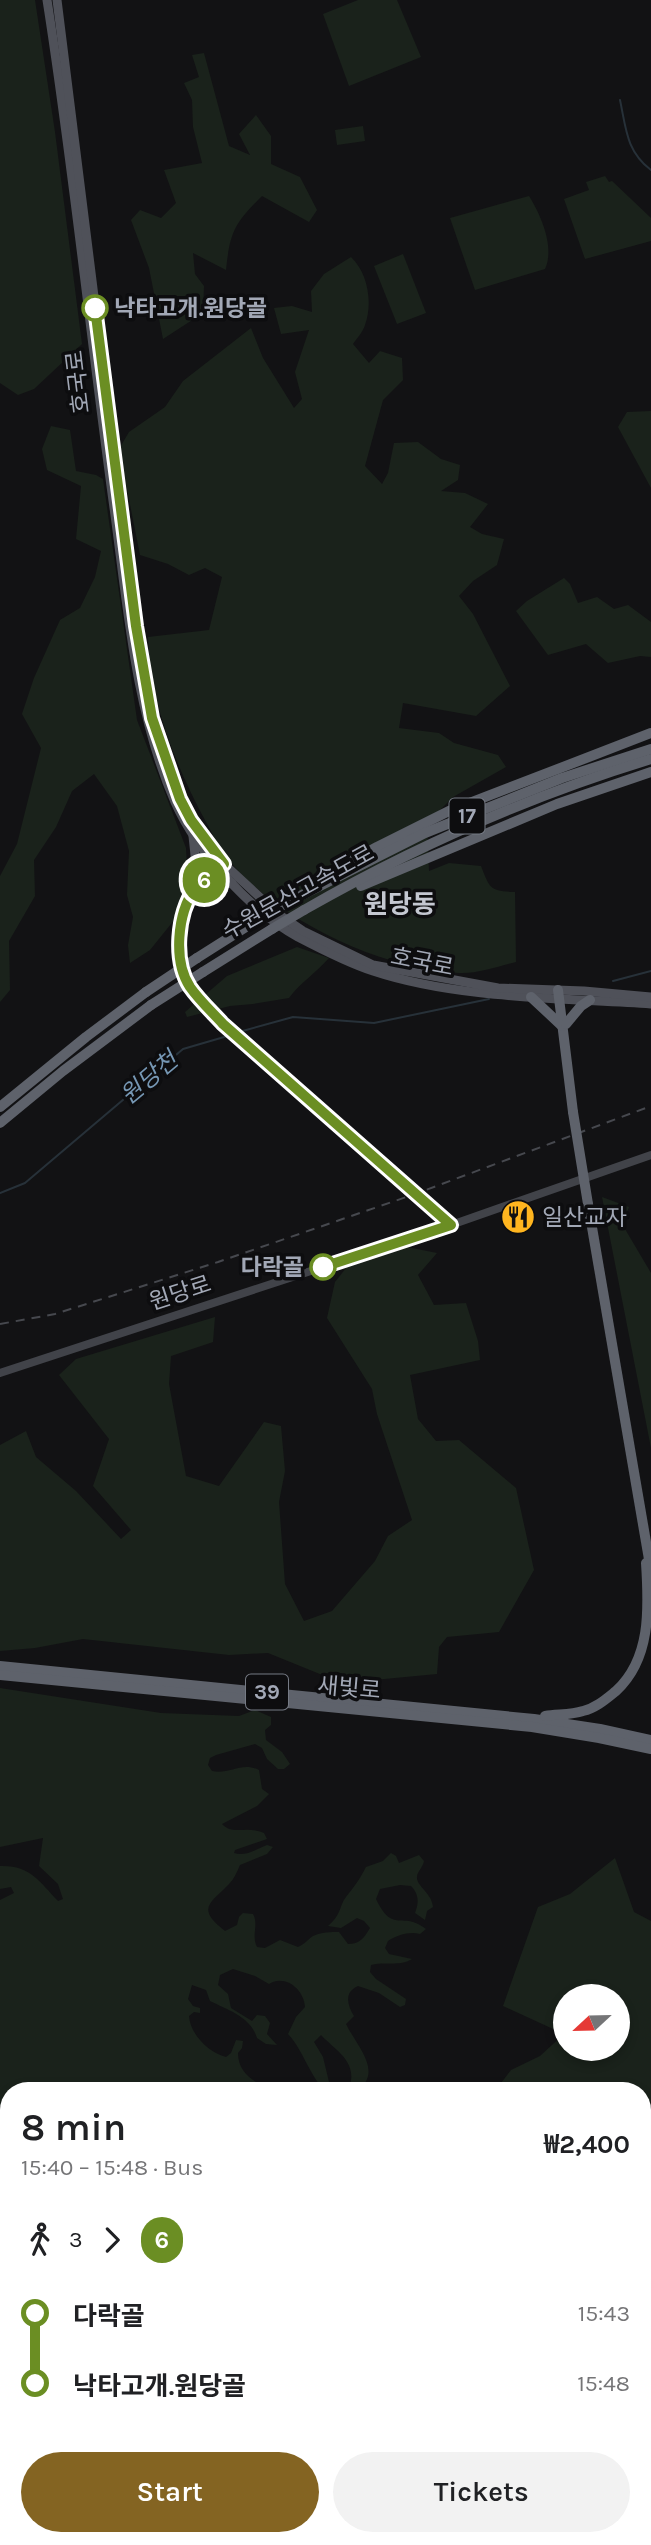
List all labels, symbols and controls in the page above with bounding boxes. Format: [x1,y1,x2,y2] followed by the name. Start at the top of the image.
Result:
[82,295,108,321] marker: 낙타고개.원당골
[114,295,267,322] place label: 낙타고개.원당골
[61,349,95,415] street label: 호국로
[449,798,484,834] road number: 17
[217,839,379,945] street label: 수원문산고속도로
[181,857,227,903] line badge: 6
[197,866,211,894] text: 6
[364,889,436,920] district label: 원당동
[388,943,456,981] street label: 호국로
[115,1044,186,1110] water label: 원당천
[499,1198,537,1236] restaurant icon: 일산교자
[542,1204,627,1231] place label: 일산교자
[241,1254,304,1281] place label: 다락골
[310,1254,336,1280] marker: 다락골
[146,1270,214,1316] street label: 원당로
[316,1672,382,1704] street label: 새빛로
[246,1674,288,1710] road number: 39
[553,1984,630,2062] north arrow
[553,1984,630,2061] map controls
[21,2105,126,2150] text: 8 min
[544,2129,630,2160] text: ₩2,400
[21,2154,203,2181] text: 15:40 – 15:48 · Bus
[21,2221,59,2259] icon: walk
[93,2221,131,2259] icon: forward
[69,2226,83,2253] text: 3
[155,2226,169,2254] text: 6
[578,2300,630,2327] text: 15:43
[73,2301,145,2332] text: 다락골
[577,2370,630,2397] text: 15:48
[73,2371,246,2402] text: 낙타고개.원당골
[21,2452,319,2532] button: Start
[333,2452,630,2532] button: Tickets

